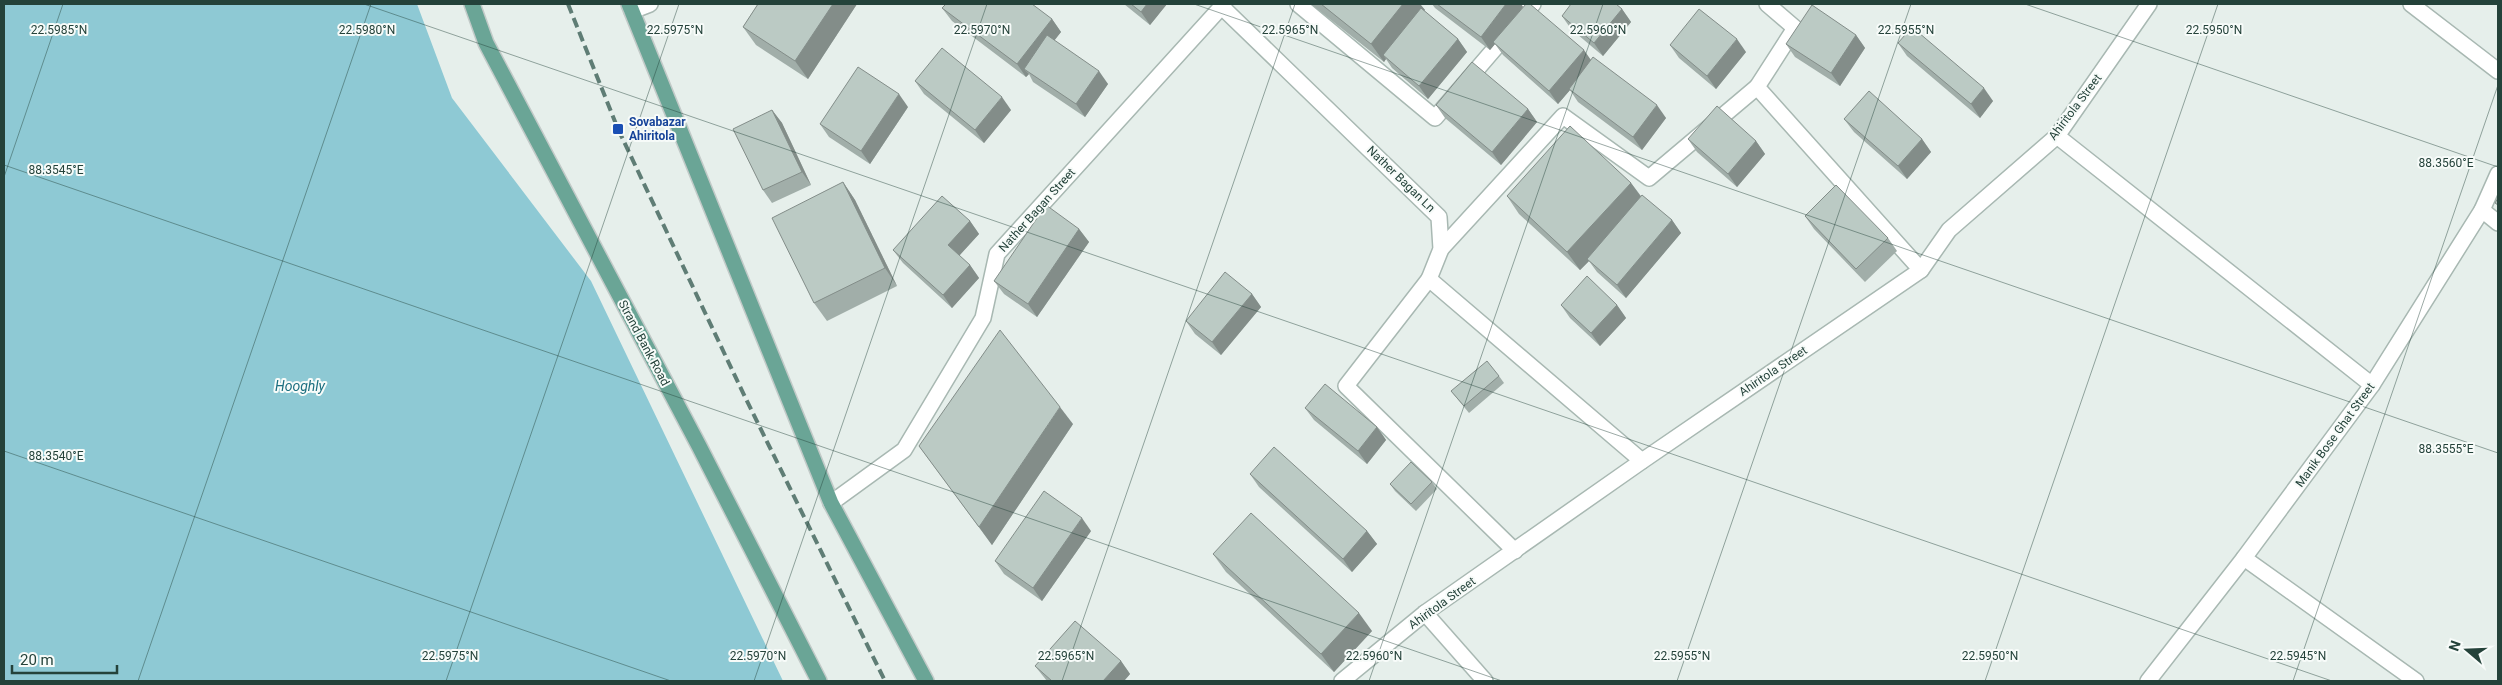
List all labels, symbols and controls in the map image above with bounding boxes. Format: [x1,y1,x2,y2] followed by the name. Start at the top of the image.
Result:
[31,23,87,37] text: 22.5985°N
[339,23,395,37] text: 22.5980°N
[647,23,703,37] text: 22.5975°N
[954,23,1010,37] text: 22.5970°N
[1262,23,1318,37] text: 22.5965°N
[1570,23,1626,37] text: 22.5960°N
[1878,23,1934,37] text: 22.5955°N
[2186,23,2242,37] text: 22.5950°N
[2046,71,2104,143] street label: Ahiritola Street
[629,115,686,143] place label: Sovabazar Ahiritola
[611,122,625,136] marker: Sovabazar Ahiritola
[1364,143,1438,215] street label: Nather Bagan Ln
[2419,156,2474,170] text: 88.3560°E
[29,163,84,177] text: 88.3545°E
[996,165,1078,255] street label: Nather Bagan Street
[616,298,672,388] street label: Strand Bank Road
[1736,343,1810,399] street label: Ahiritola Street
[275,378,326,394] water label: Hooghly
[2292,380,2378,490] street label: Manik Bose Ghat Street
[2419,442,2474,456] text: 88.3555°E
[29,449,84,463] text: 88.3540°E
[1406,574,1478,632] street label: Ahiritola Street
[2442,625,2492,675] north arrow
[2446,638,2464,653] text: N
[12,642,118,674] scale bar
[422,649,478,663] text: 22.5975°N
[730,649,786,663] text: 22.5970°N
[1038,649,1094,663] text: 22.5965°N
[1346,649,1402,663] text: 22.5960°N
[1654,649,1710,663] text: 22.5955°N
[1962,649,2018,663] text: 22.5950°N
[2270,649,2326,663] text: 22.5945°N
[20,651,54,669] text: 20 m

